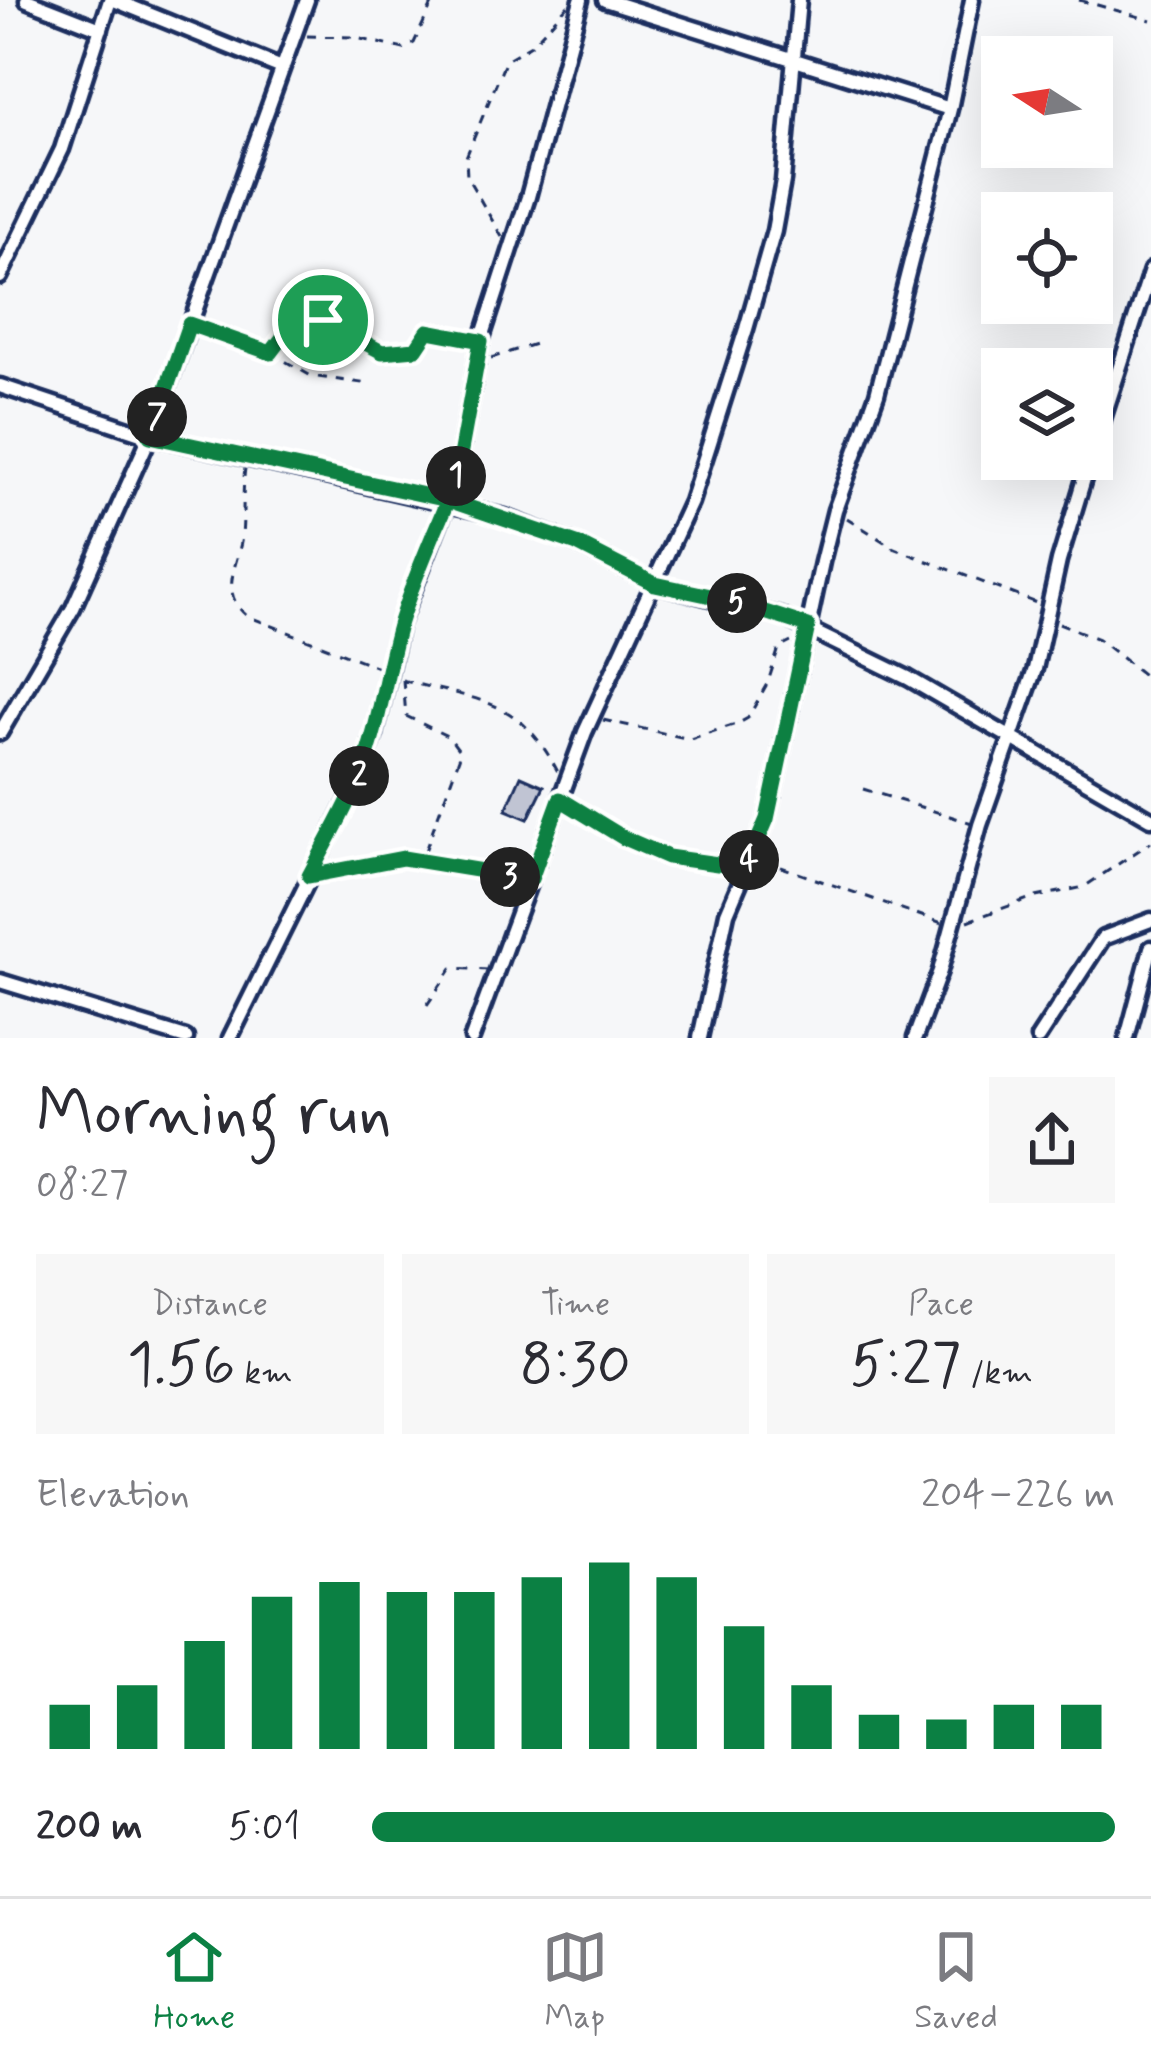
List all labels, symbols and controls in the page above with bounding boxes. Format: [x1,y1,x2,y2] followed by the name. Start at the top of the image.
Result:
[981,36,1113,168] north arrow
[981,36,1113,480] map controls
[981,192,1113,324] button: locate
[272,269,374,371] pin
[290,287,356,353] icon: arrive
[981,348,1113,480] button: layers
[127,387,187,447] pin: 7
[147,395,167,439] text: 7
[426,446,486,506] pin: 1
[449,454,463,498] text: 1
[707,573,767,633] pin: 5
[727,581,747,625] text: 5
[329,746,389,806] pin: 2
[351,754,367,798] text: 2
[719,830,779,890] pin: 4
[739,838,759,882] text: 4
[480,847,540,907] pin: 3
[503,855,517,899] text: 3
[36,1072,392,1158] text: Morning run
[989,1077,1115,1203] button: share
[36,1160,128,1211] text: 08:27
[152,1283,268,1327] text: Distance
[541,1283,610,1327] text: Time
[908,1283,974,1327] text: Pace
[127,1327,236,1406] text: 1.56
[520,1327,631,1406] text: 8:30
[850,1327,961,1406] text: 5:27
[236,1352,293,1396] text: km
[961,1352,1033,1396] text: /km
[36,1470,190,1521] text: Elevation
[921,1470,1115,1521] text: 204–226 m
[36,1802,142,1853] text: 200 m
[228,1802,300,1853] text: 5:01
[153,1924,235,2040] tab: Home
[542,1924,608,2040] tab: Map
[914,1924,998,2040] tab: Saved

